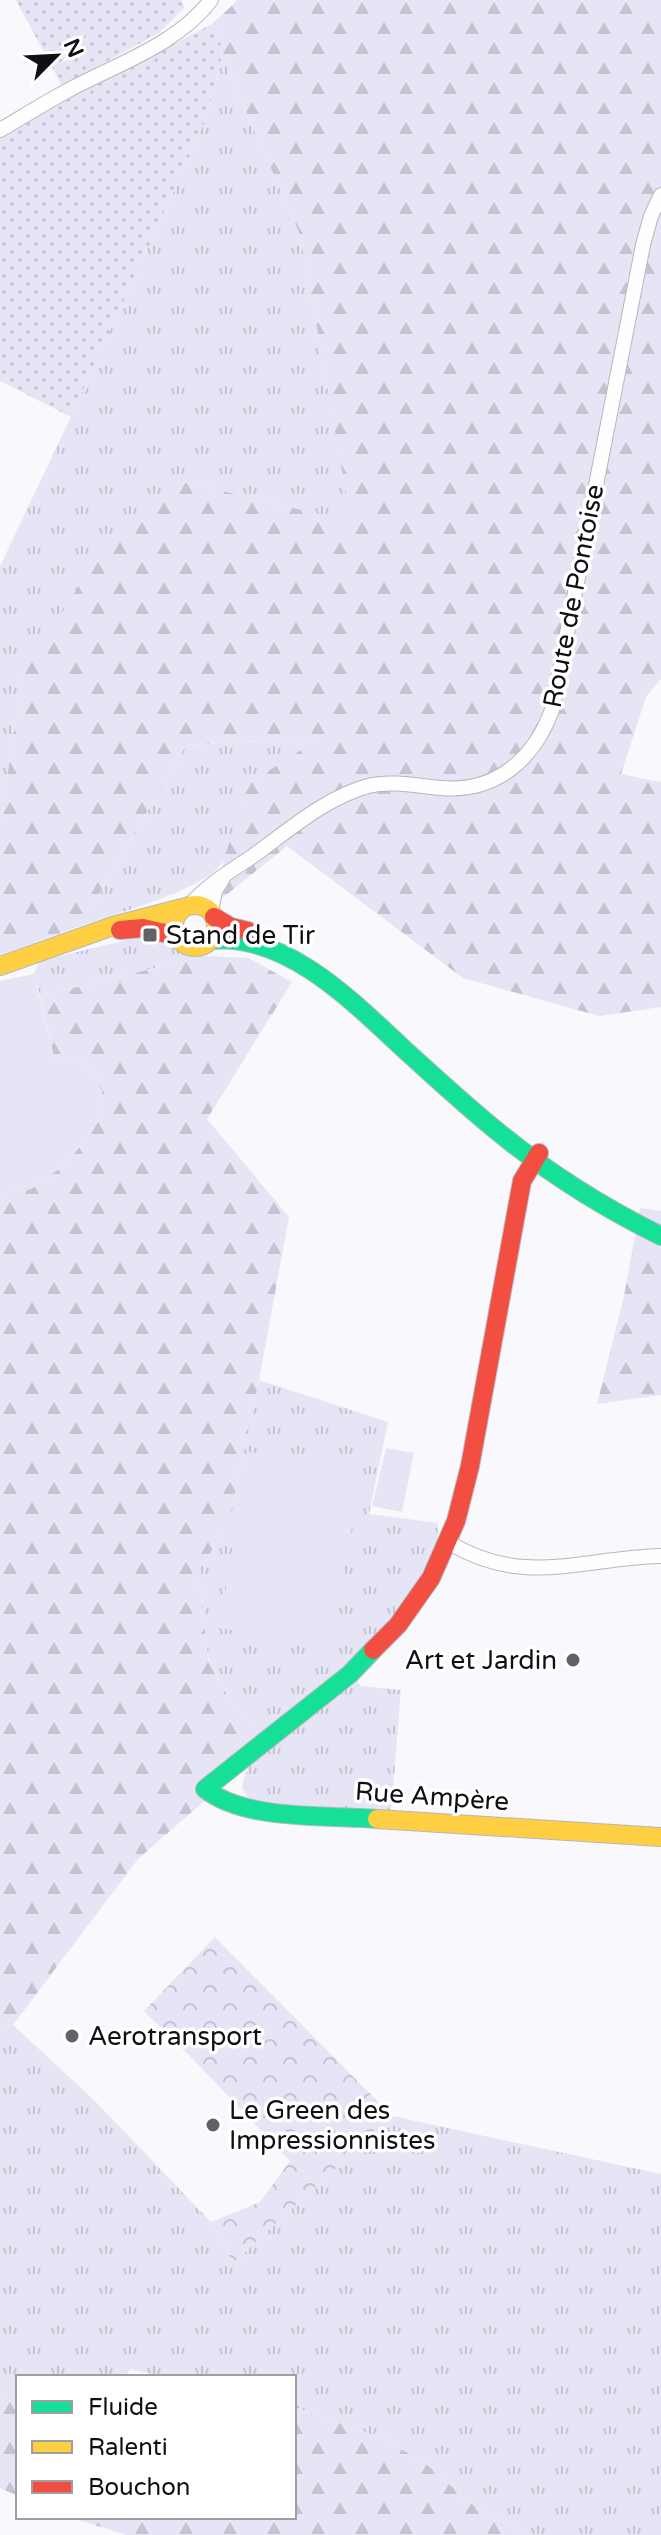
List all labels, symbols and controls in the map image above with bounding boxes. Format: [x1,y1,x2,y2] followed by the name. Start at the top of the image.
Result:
[16,16,96,96] north arrow
[58,35,89,62] text: N
[537,482,610,710] street label: Route de Pontoise
[166,920,315,951] place label: Stand de Tir
[141,926,159,944] marker: Stand de Tir
[405,1645,557,1676] place label: Art et Jardin
[564,1651,582,1669] marker: Art et Jardin
[354,1776,510,1817] street label: Rue Ampère
[88,2021,262,2052] place label: Aerotransport
[63,2027,81,2045] marker: Aerotransport
[229,2095,435,2156] place label: Le Green des Impressionnistes
[204,2116,222,2134] marker: Le Green des Impressionnistes
[16,2375,296,2519] legend
[88,2393,158,2422] text: Fluide
[88,2433,168,2462] text: Ralenti
[88,2473,190,2502] text: Bouchon

